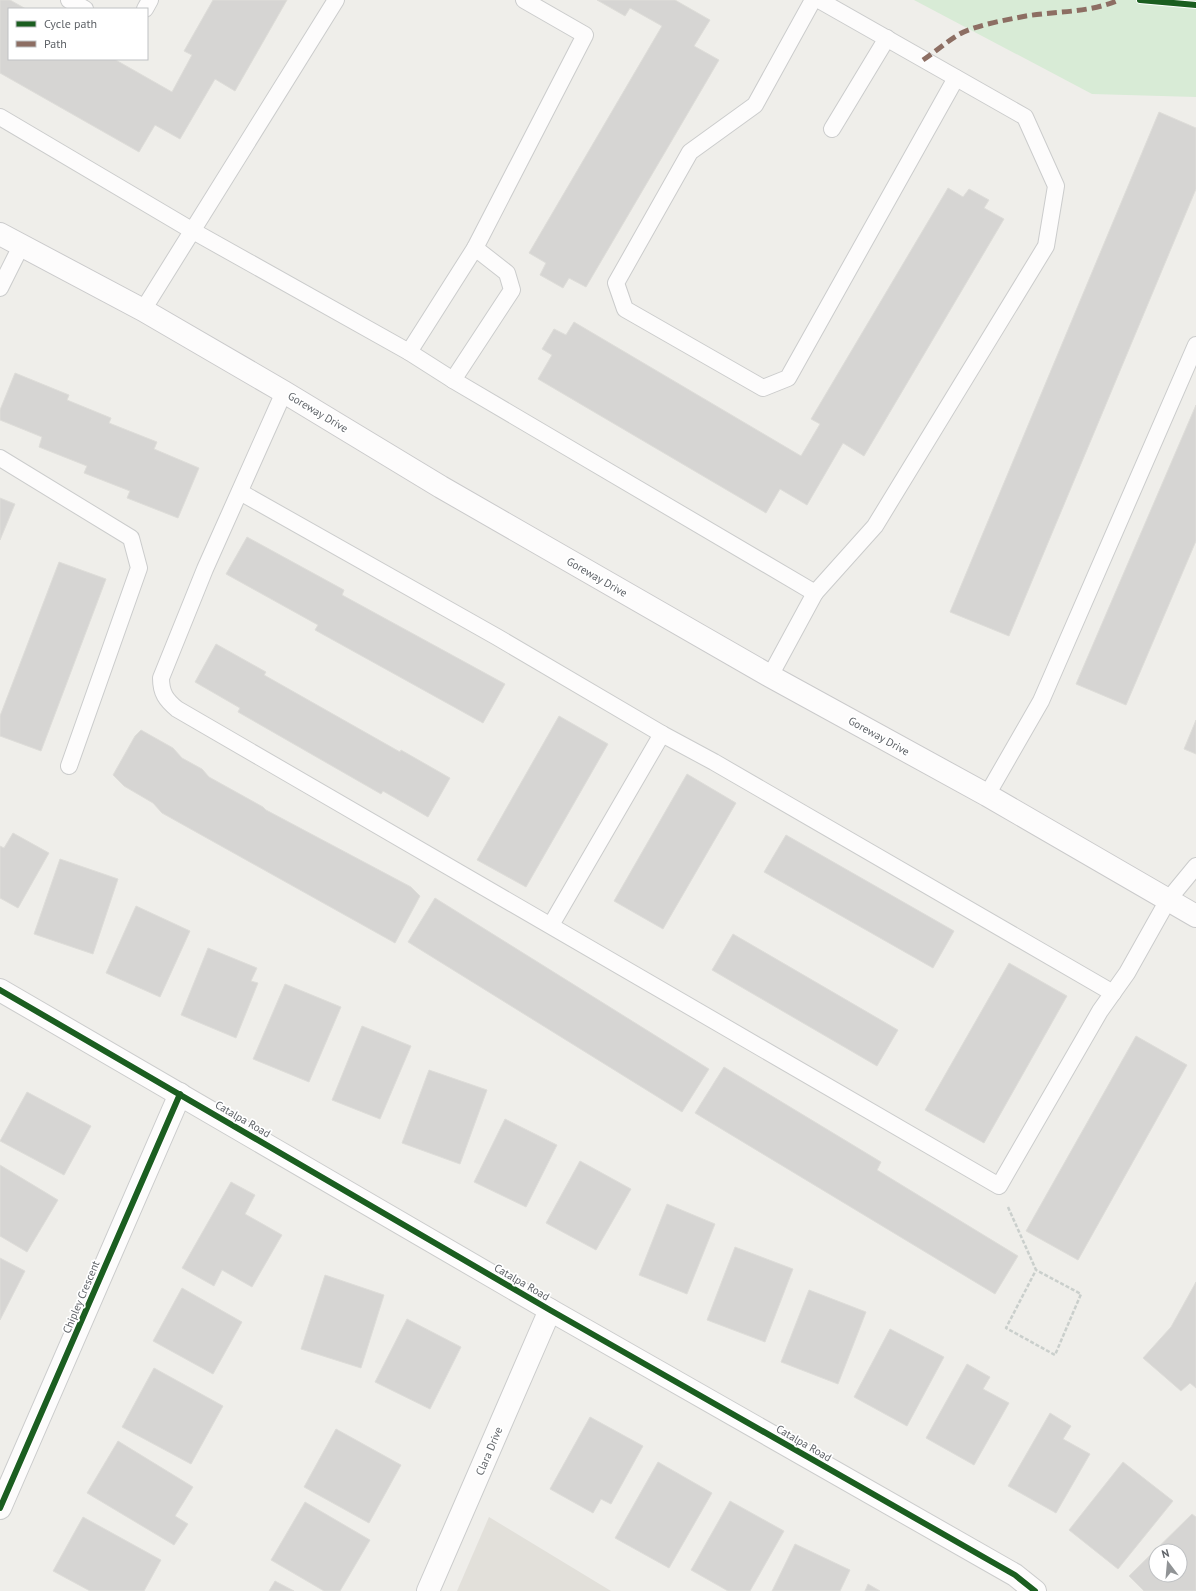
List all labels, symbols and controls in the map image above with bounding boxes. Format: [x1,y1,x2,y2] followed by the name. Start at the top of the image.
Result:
[8,8,148,60] legend
[44,16,97,31] text: Cycle path
[44,36,67,51] text: Path
[285,389,351,436] street label: Goreway Drive
[564,554,630,600] street label: Goreway Drive
[846,713,912,759] street label: Goreway Drive
[213,1098,273,1140] street label: Catalpa Road
[59,1258,103,1335] street label: Chipley Crescent
[492,1261,552,1303] street label: Catalpa Road
[774,1422,834,1464] street label: Catalpa Road
[472,1424,506,1478] street label: Clara Drive
[1148,1543,1188,1583] north arrow
[1160,1546,1171,1561] text: N

